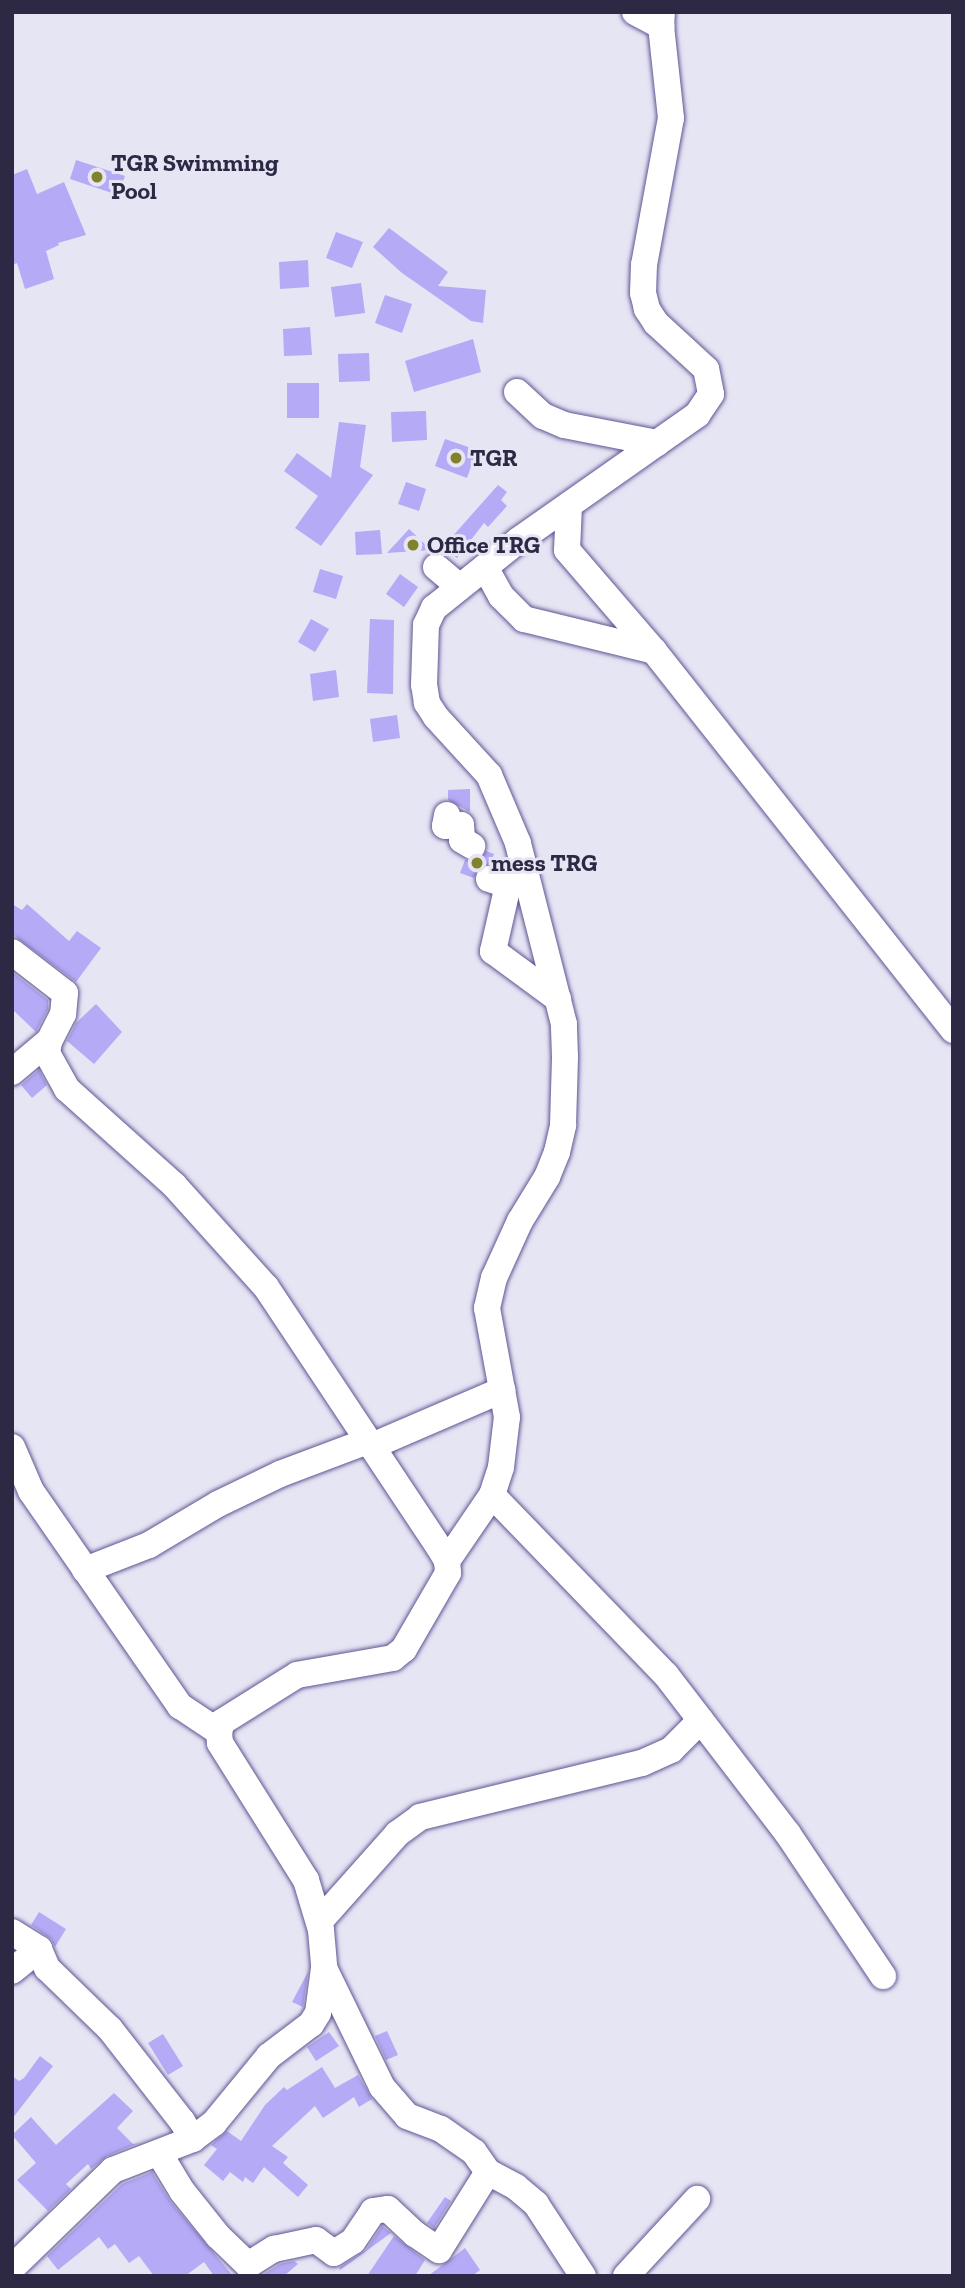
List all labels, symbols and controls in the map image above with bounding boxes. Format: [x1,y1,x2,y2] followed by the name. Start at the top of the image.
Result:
[111,149,279,205] place label: TGR Swimming Pool
[89,169,105,185] marker: TGR Swimming Pool
[470,444,517,472] place label: TGR
[448,450,464,466] marker: TGR
[427,531,540,559] place label: Office TRG
[405,537,421,553] marker: Office TRG
[491,849,597,877] place label: mess TRG
[469,855,485,871] marker: mess TRG

